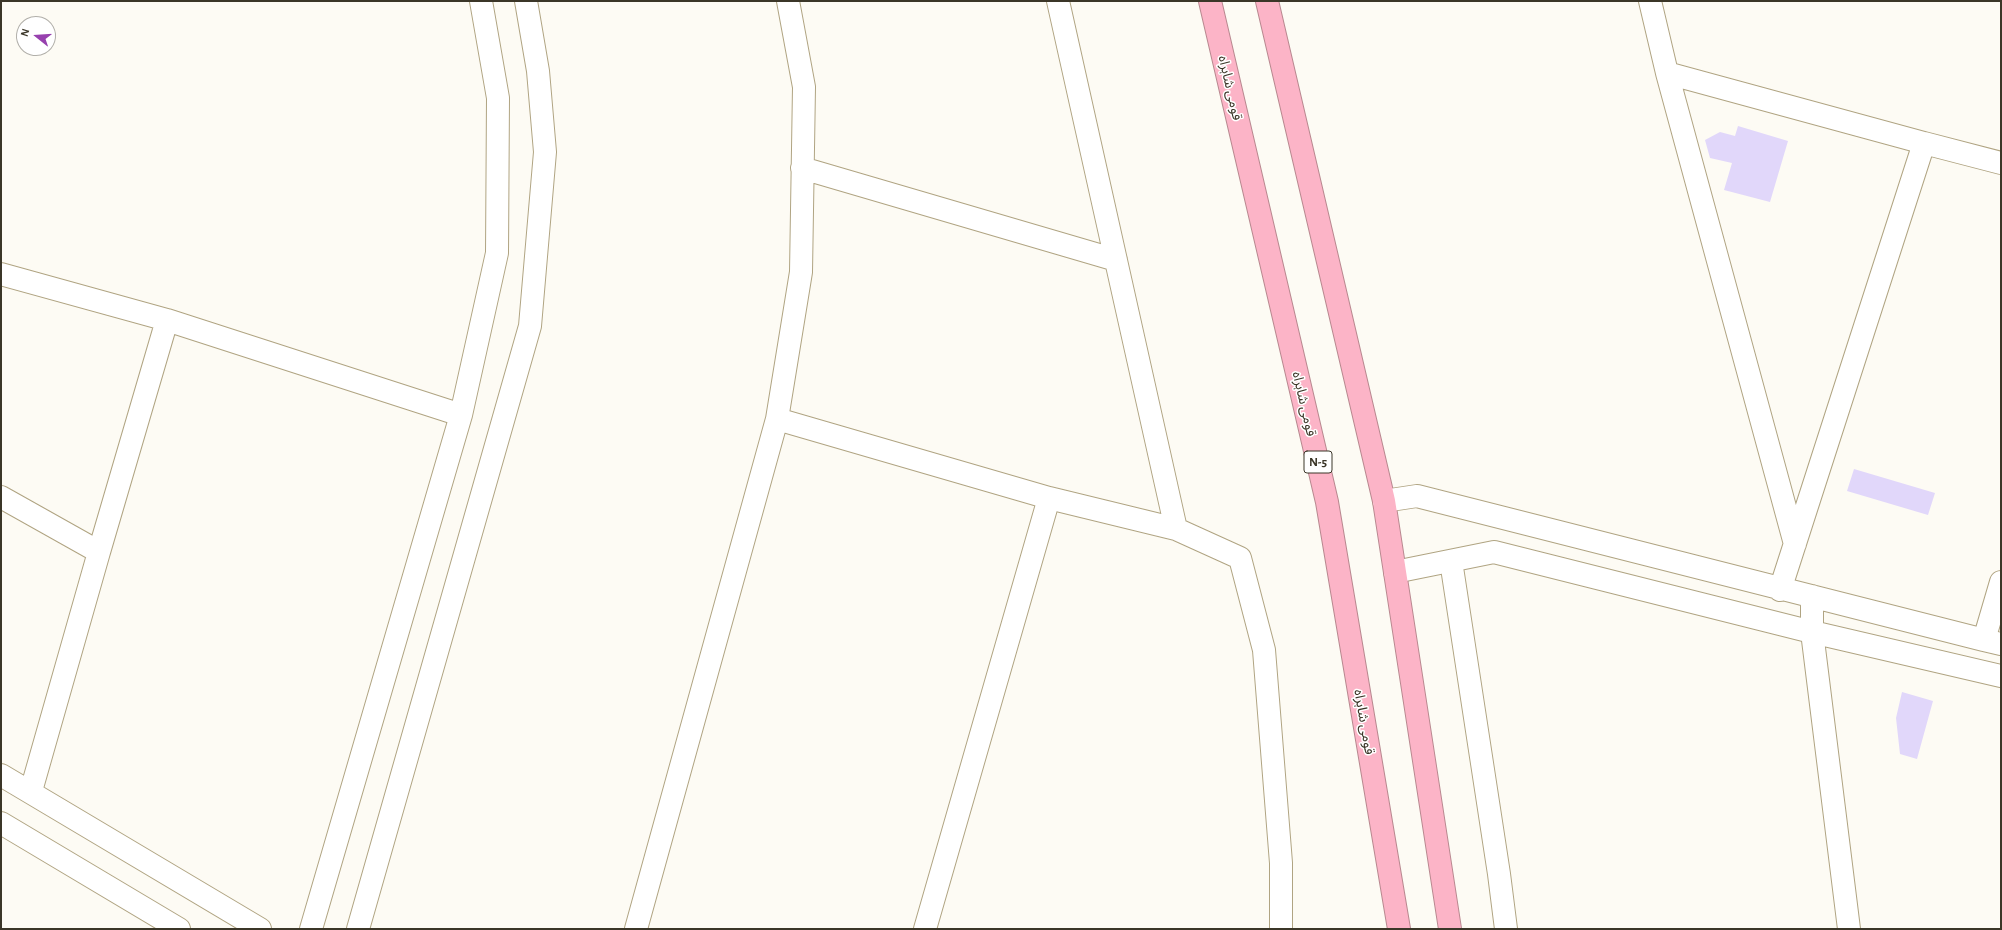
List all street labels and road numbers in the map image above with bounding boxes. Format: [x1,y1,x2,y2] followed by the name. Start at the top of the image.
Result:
[1214,54,1246,122] street label: قومی شاہراہ
[1288,370,1320,438] street label: قومی شاہراہ
[1304,451,1332,473] road number: N-5
[1350,688,1378,756] street label: قومی شاہراہ

